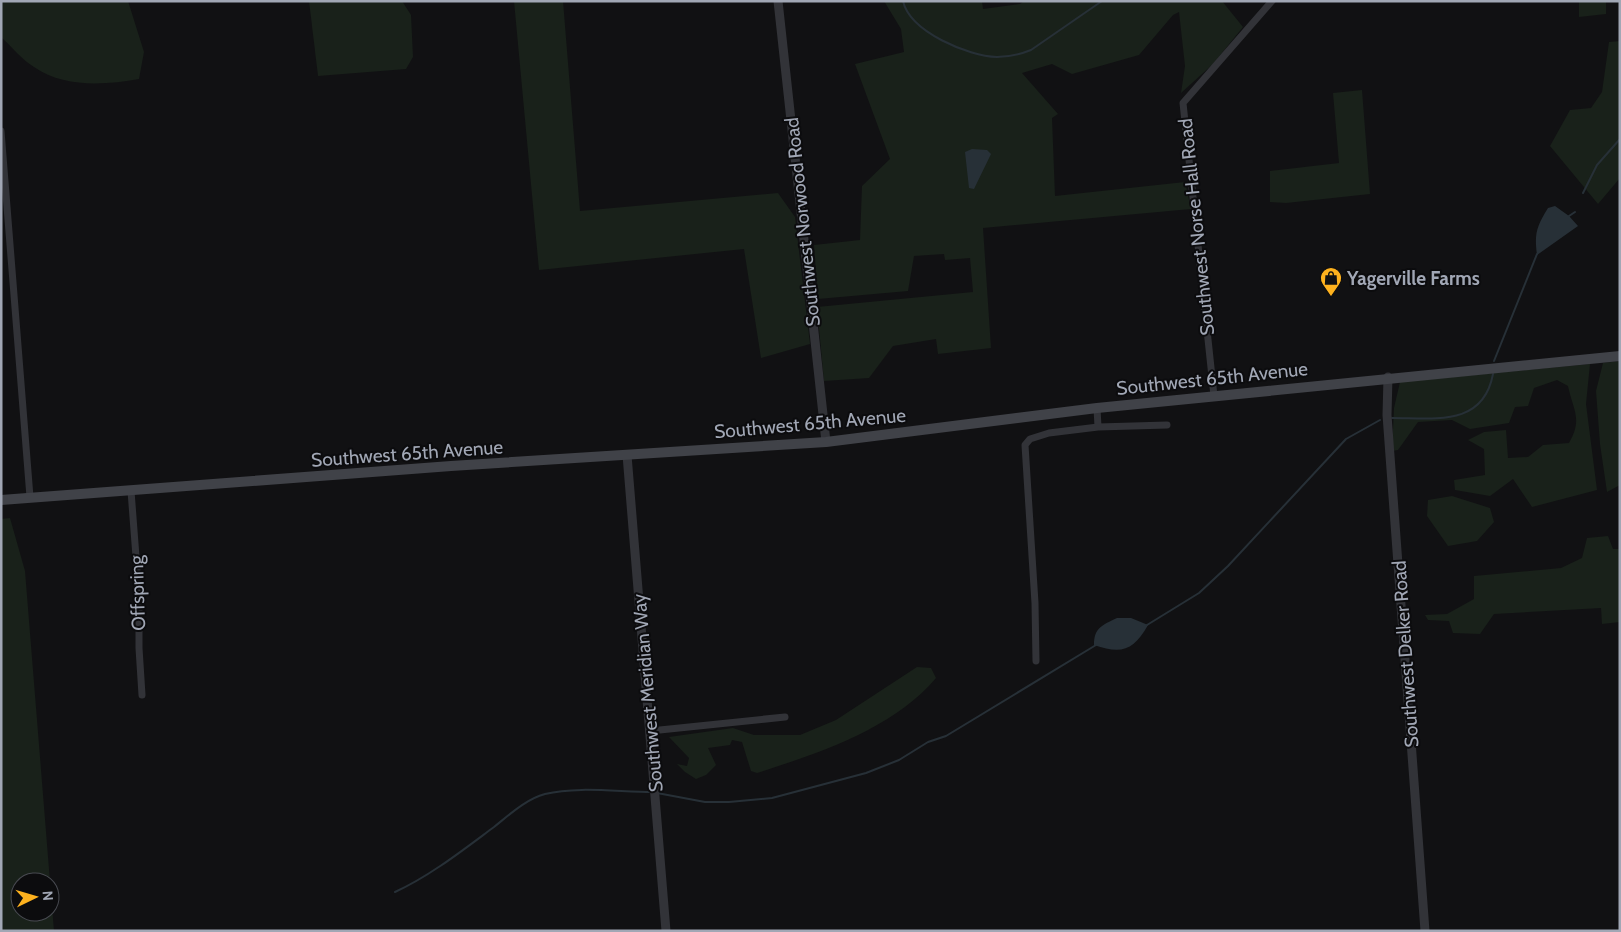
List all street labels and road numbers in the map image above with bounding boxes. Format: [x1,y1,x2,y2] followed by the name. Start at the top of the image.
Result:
[780,116,825,328] street label: Southwest Norwood Road
[1174,117,1219,337] street label: Southwest Norse Hall Road
[1115,357,1309,400] street label: Southwest 65th Avenue
[713,404,907,443] street label: Southwest 65th Avenue
[310,435,504,472] street label: Southwest 65th Avenue
[125,554,150,631] street label: Offspring
[1387,560,1424,748] street label: Southwest Delker Road
[627,592,668,793] street label: Southwest Meridian Way

